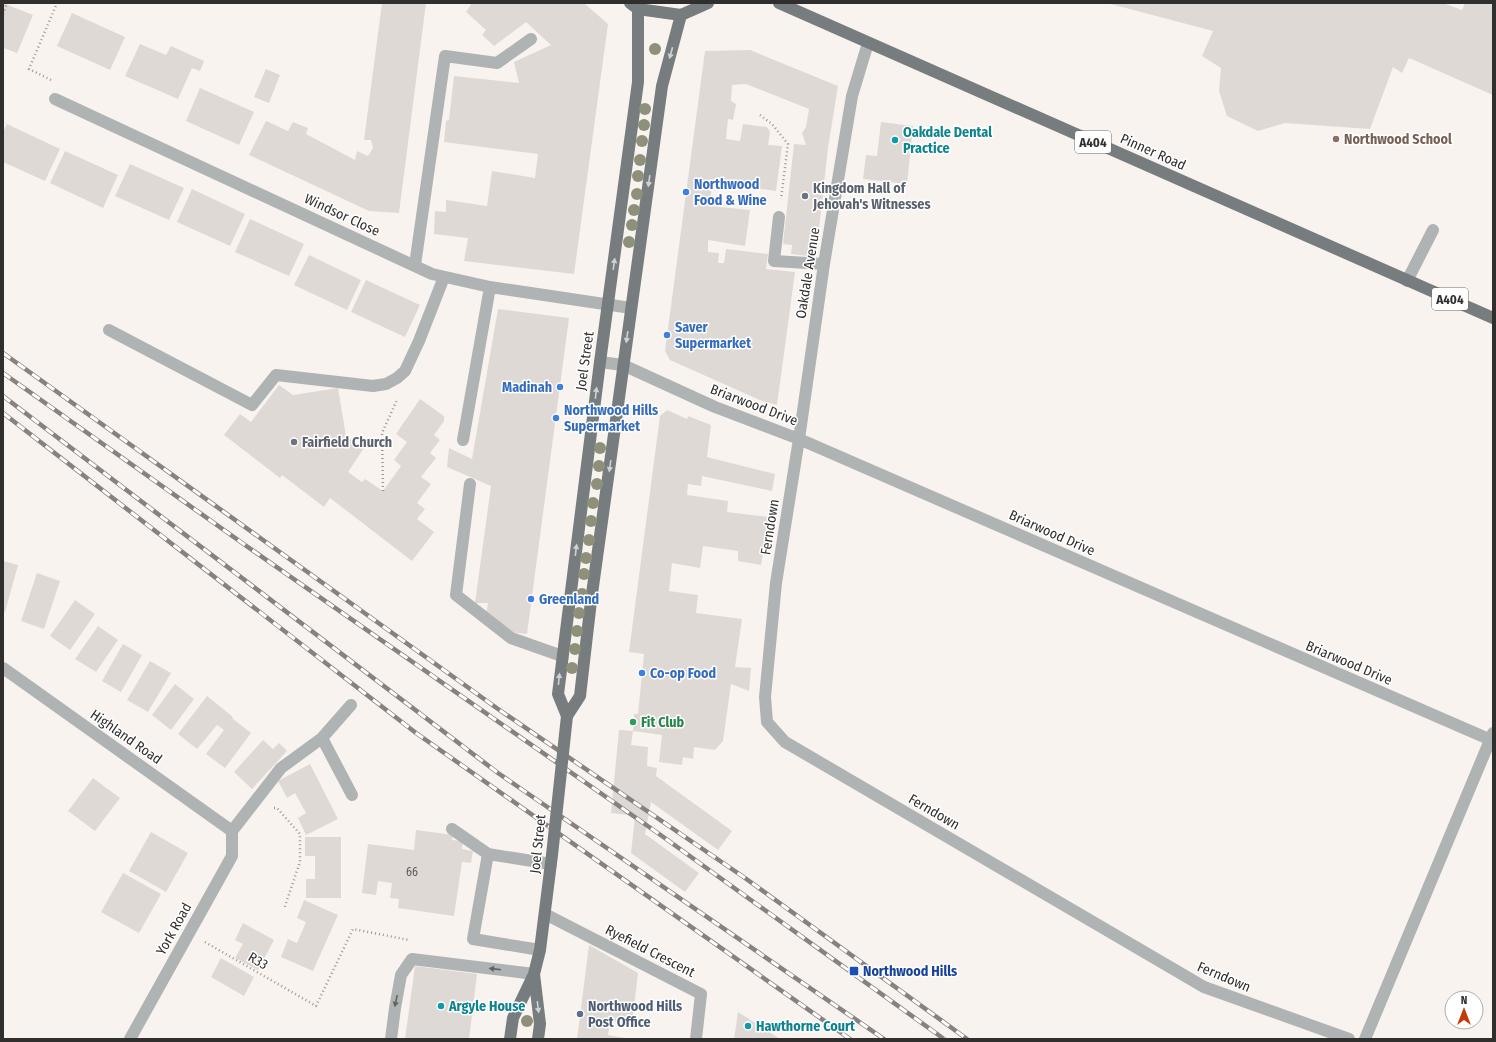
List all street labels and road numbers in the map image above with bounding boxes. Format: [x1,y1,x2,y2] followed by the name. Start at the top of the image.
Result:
[1118,130,1188,174] street label: Pinner Road
[1075,131,1111,153] road number: A404
[302,190,382,240] street label: Windsor Close
[792,226,824,320] street label: Oakdale Avenue
[1432,288,1468,310] road number: A404
[572,330,598,392] street label: Joel Street
[708,381,800,429] street label: Briarwood Drive
[757,498,783,556] street label: Ferndown
[1006,506,1098,560] street label: Briarwood Drive
[1303,637,1395,689] street label: Briarwood Drive
[87,706,165,768] street label: Highland Road
[905,791,963,833] street label: Ferndown
[526,813,550,874] street label: Joel Street
[153,900,195,958] street label: York Road
[602,921,698,981] street label: Ryefield Crescent
[245,949,271,973] street label: R33
[1195,958,1253,996] street label: Ferndown

